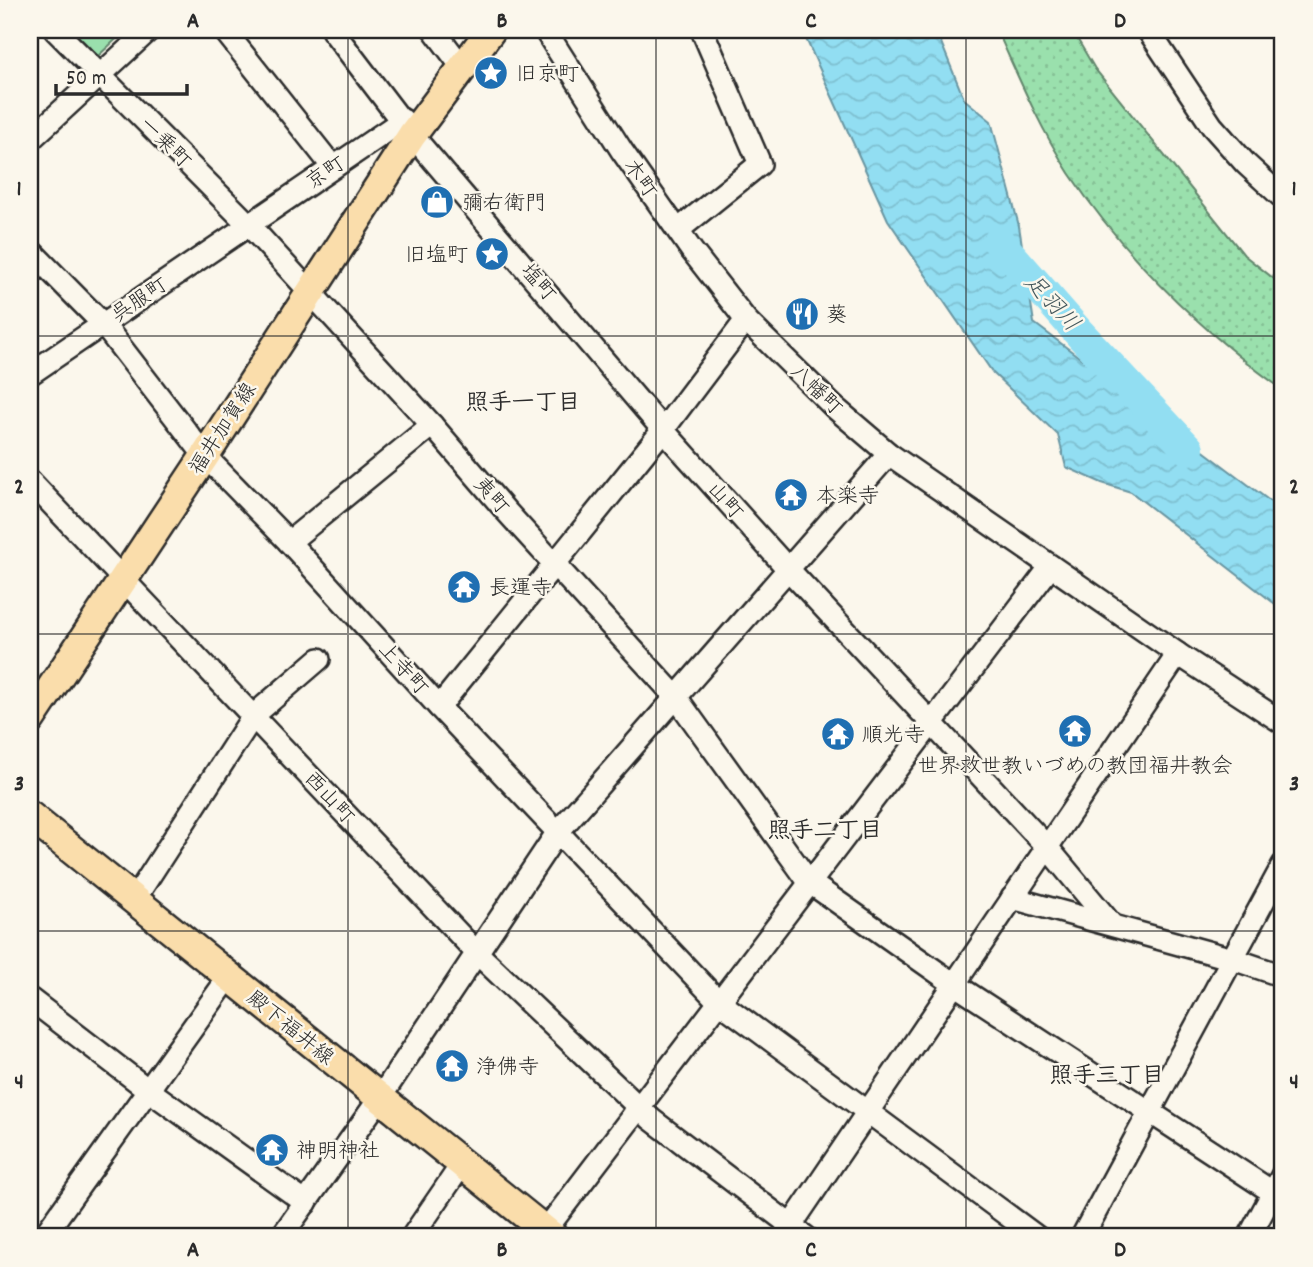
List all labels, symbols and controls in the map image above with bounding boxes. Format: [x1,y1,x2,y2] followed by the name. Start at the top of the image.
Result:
[187,6,199,39] text: A
[497,6,508,39] text: B
[805,6,817,39] text: C
[1114,6,1126,39] text: D
[56,52,187,96] scale bar
[472,54,510,92] place icon: 旧京町
[516,61,579,91] place label: 旧京町
[66,65,106,95] text: 50 m
[131,111,197,177] street label: 一乗町
[301,150,352,199] street label: 京町
[614,154,663,206] street label: 木町
[16,174,22,207] text: 1
[1291,174,1297,207] text: 1
[418,183,456,221] shop icon: 彌右衛門
[462,190,546,220] place label: 彌右衛門
[473,235,511,273] place icon: 旧塩町
[405,242,468,272] place label: 旧塩町
[512,258,562,310] street label: 塩町
[1015,268,1086,341] water label: 足羽川
[106,271,175,332] street label: 呉服町
[783,295,821,333] restaurant icon: 葵
[826,302,847,332] place label: 葵
[782,358,848,424] street label: 八幡町
[183,377,266,482] street label: 福井加賀線
[466,388,581,421] district label: 照手一丁目
[465,471,515,523] street label: 夷町
[14,472,24,505] text: 2
[1289,472,1299,505] text: 2
[699,476,749,528] street label: 山町
[772,476,810,514] temple icon: 本楽寺
[816,483,879,513] place label: 本楽寺
[445,568,483,606] temple icon: 長運寺
[489,575,552,605] place label: 長運寺
[370,637,434,703] street label: 上寺町
[1056,712,1094,750] temple icon: 世界救世教いづめの教団福井教会
[819,715,857,753] temple icon: 順光寺
[862,722,925,752] place label: 順光寺
[918,753,1233,783] place label: 世界救世教いづめの教団福井教会
[295,766,360,832] street label: 西山町
[14,769,24,802] text: 3
[1289,769,1299,802] text: 3
[768,816,883,849] district label: 照手二丁目
[239,985,339,1074] street label: 殿下福井線
[433,1047,471,1085] temple icon: 浄佛寺
[476,1054,539,1084] place label: 浄佛寺
[1050,1061,1165,1094] district label: 照手三丁目
[14,1067,24,1100] text: 4
[1289,1067,1299,1100] text: 4
[253,1131,291,1169] temple icon: 神明神社
[296,1138,380,1168] place label: 神明神社
[187,1235,199,1267] text: A
[497,1235,508,1267] text: B
[805,1235,817,1267] text: C
[1114,1235,1126,1267] text: D

